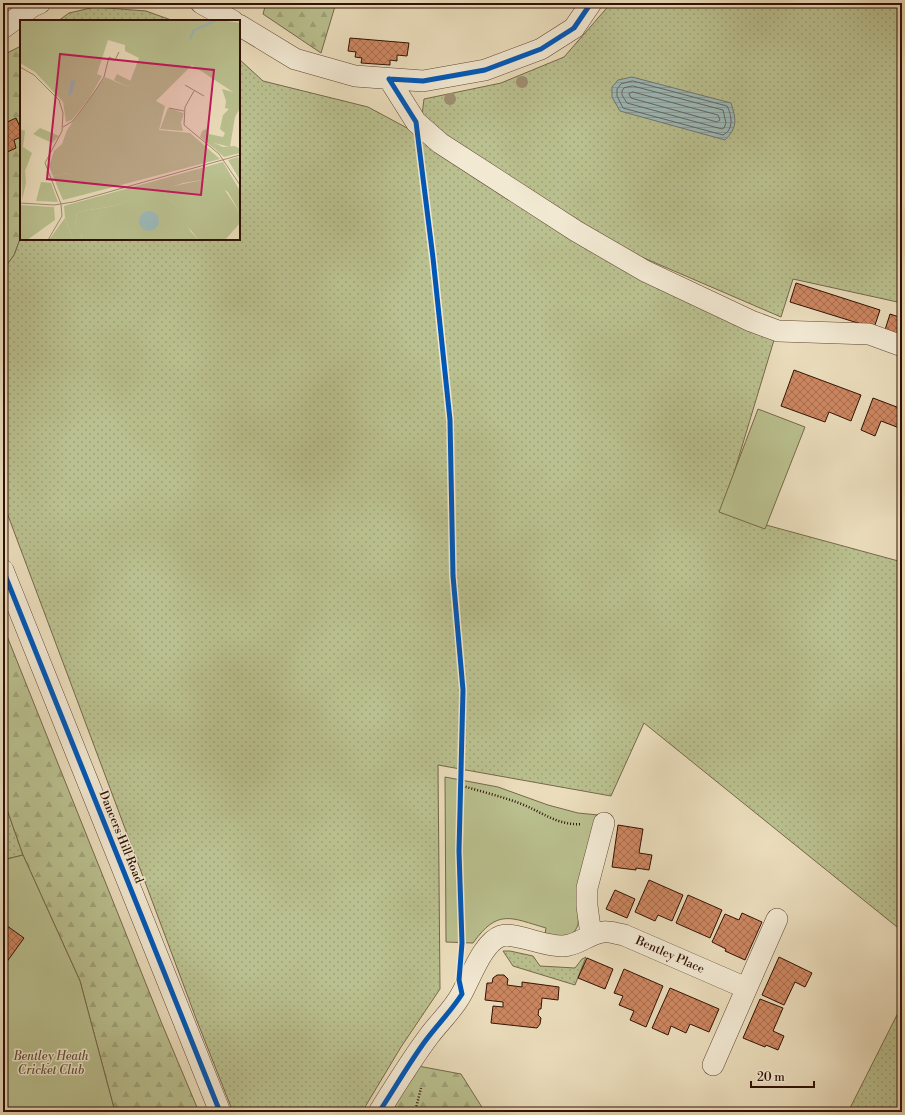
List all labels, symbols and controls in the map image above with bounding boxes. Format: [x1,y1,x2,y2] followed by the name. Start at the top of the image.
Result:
[20,20,240,240] inset map
[96,788,146,886] street label: Dancers Hill Road
[632,933,707,977] street label: Bentley Place
[12,1049,89,1078] park label: Bentley Heath Cricket Club
[751,1063,814,1089] scale bar
[757,1070,785,1085] text: 20 m

